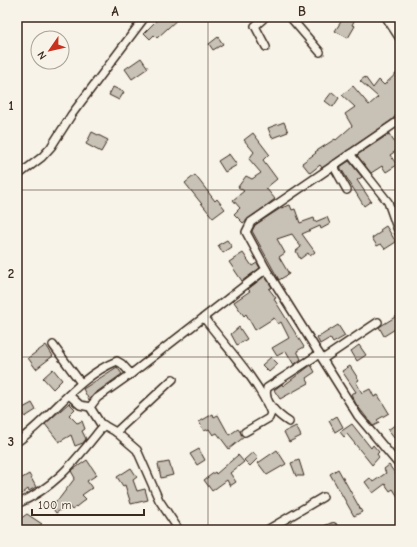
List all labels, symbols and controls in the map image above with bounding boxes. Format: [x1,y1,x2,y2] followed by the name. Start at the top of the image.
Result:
[111,4,119,19] text: A
[298,4,306,19] text: B
[30,30,70,70] north arrow
[35,49,50,62] text: N
[8,98,14,113] text: 1
[8,266,14,281] text: 2
[8,434,14,449] text: 3
[32,491,144,517] scale bar
[38,498,71,512] text: 100 m

